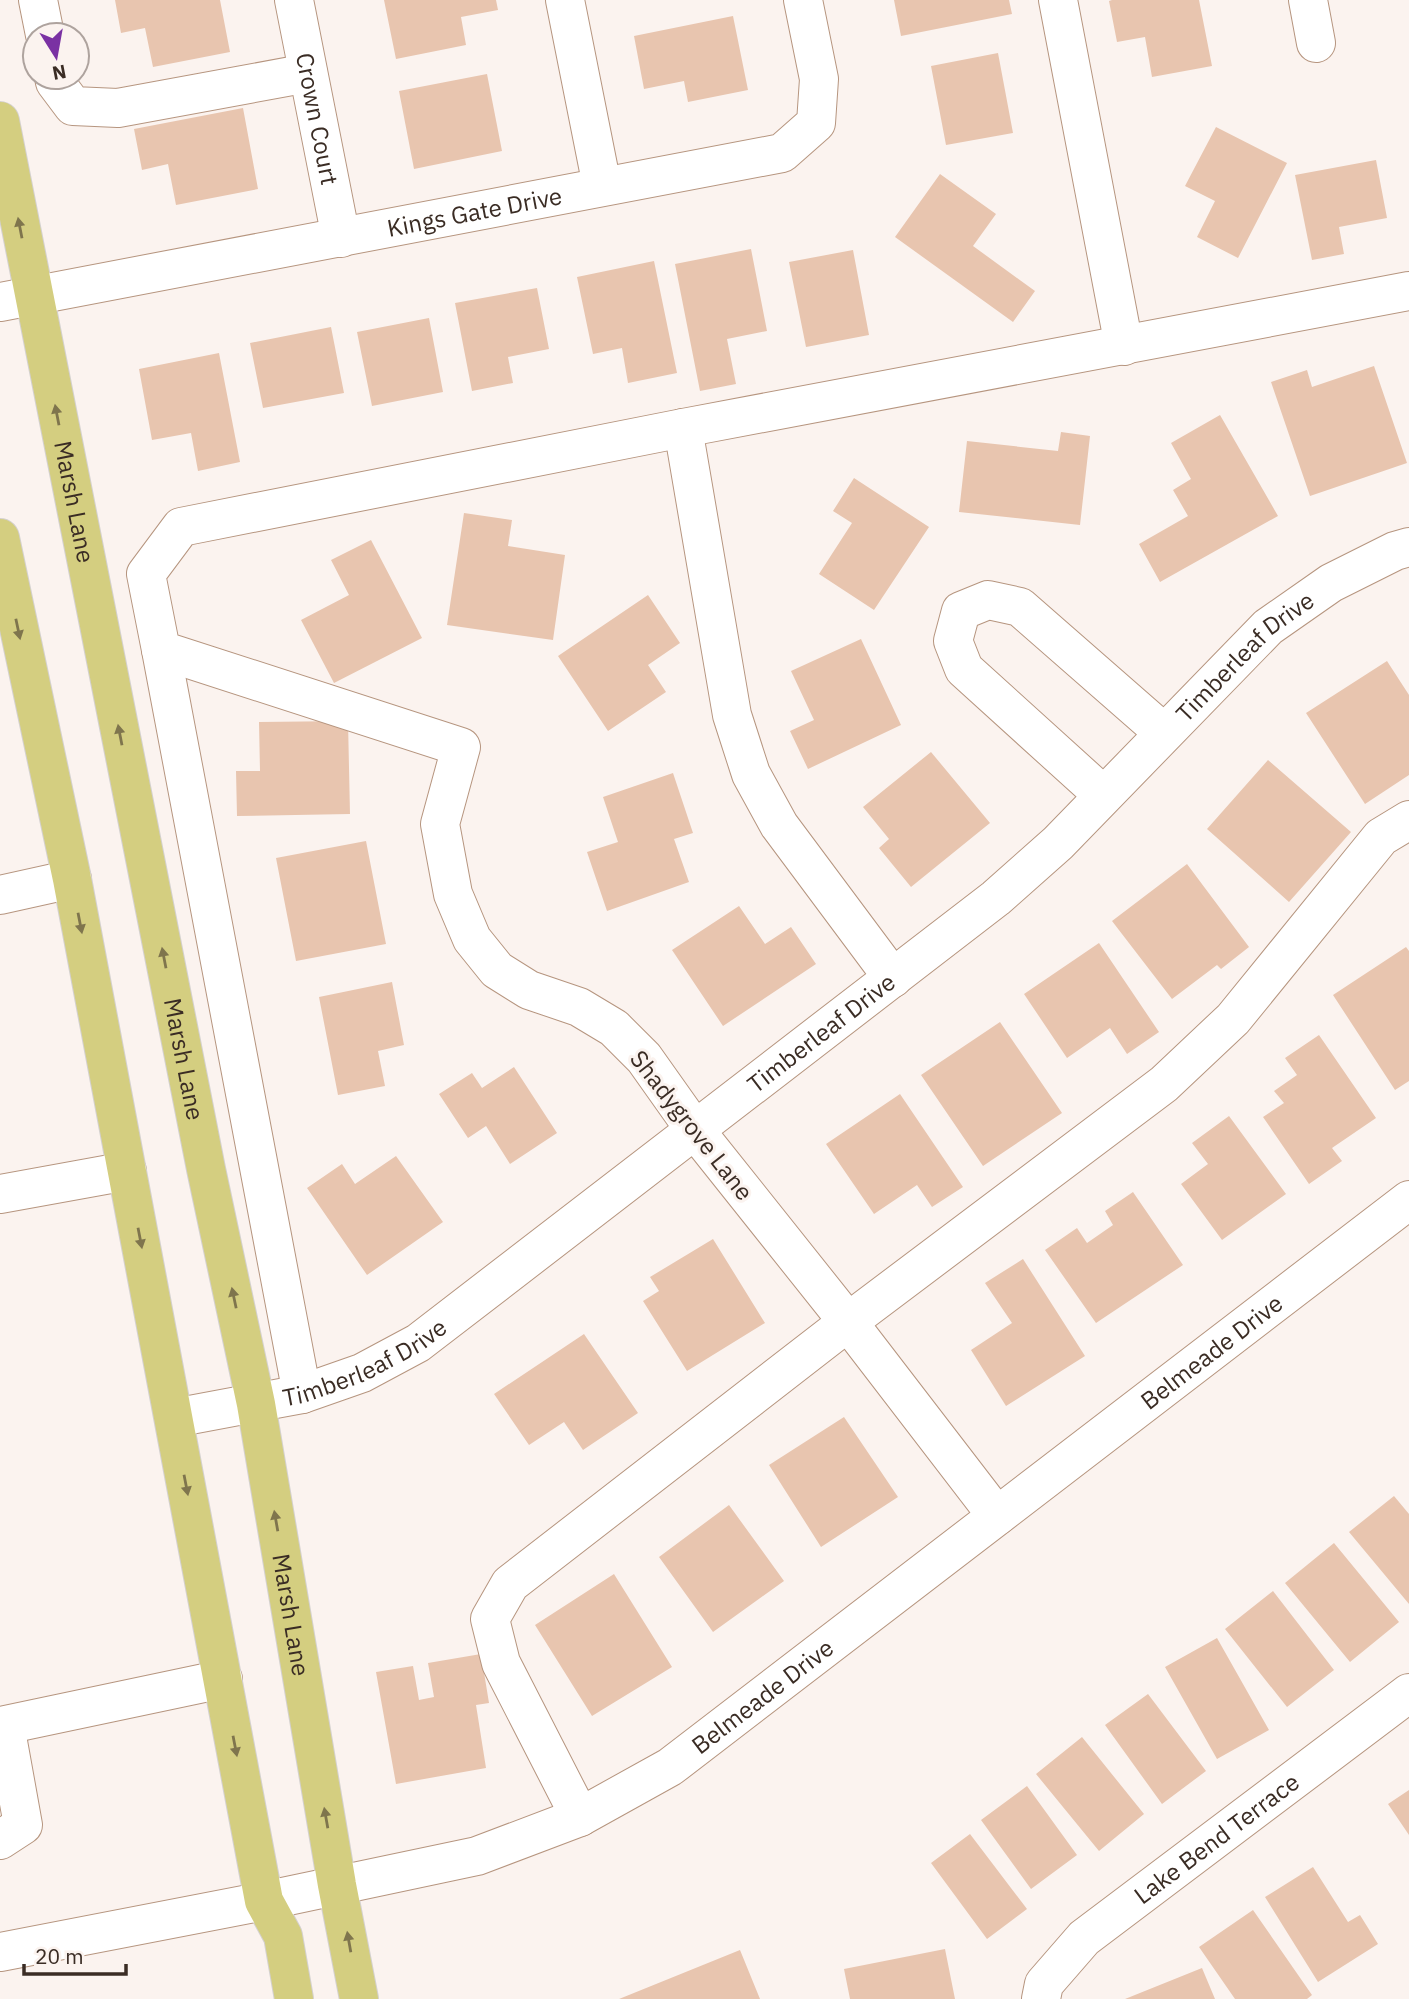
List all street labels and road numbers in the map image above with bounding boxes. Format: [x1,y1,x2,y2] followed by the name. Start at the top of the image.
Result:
[289,50,346,188] street label: Crown Court
[384,179,565,244] street label: Kings Gate Drive
[47,438,102,566] street label: Marsh Lane
[1169,584,1320,729] street label: Timberleaf Drive
[741,966,901,1100] street label: Timberleaf Drive
[157,995,212,1123] street label: Marsh Lane
[623,1043,761,1207] street label: Shadygrove Lane
[1134,1287,1289,1416] street label: Belmeade Drive
[280,1311,453,1413] street label: Timberleaf Drive
[265,1551,318,1678] street label: Marsh Lane
[685,1631,840,1761] street label: Belmeade Drive
[1127,1766,1305,1911] street label: Lake Bend Terrace

